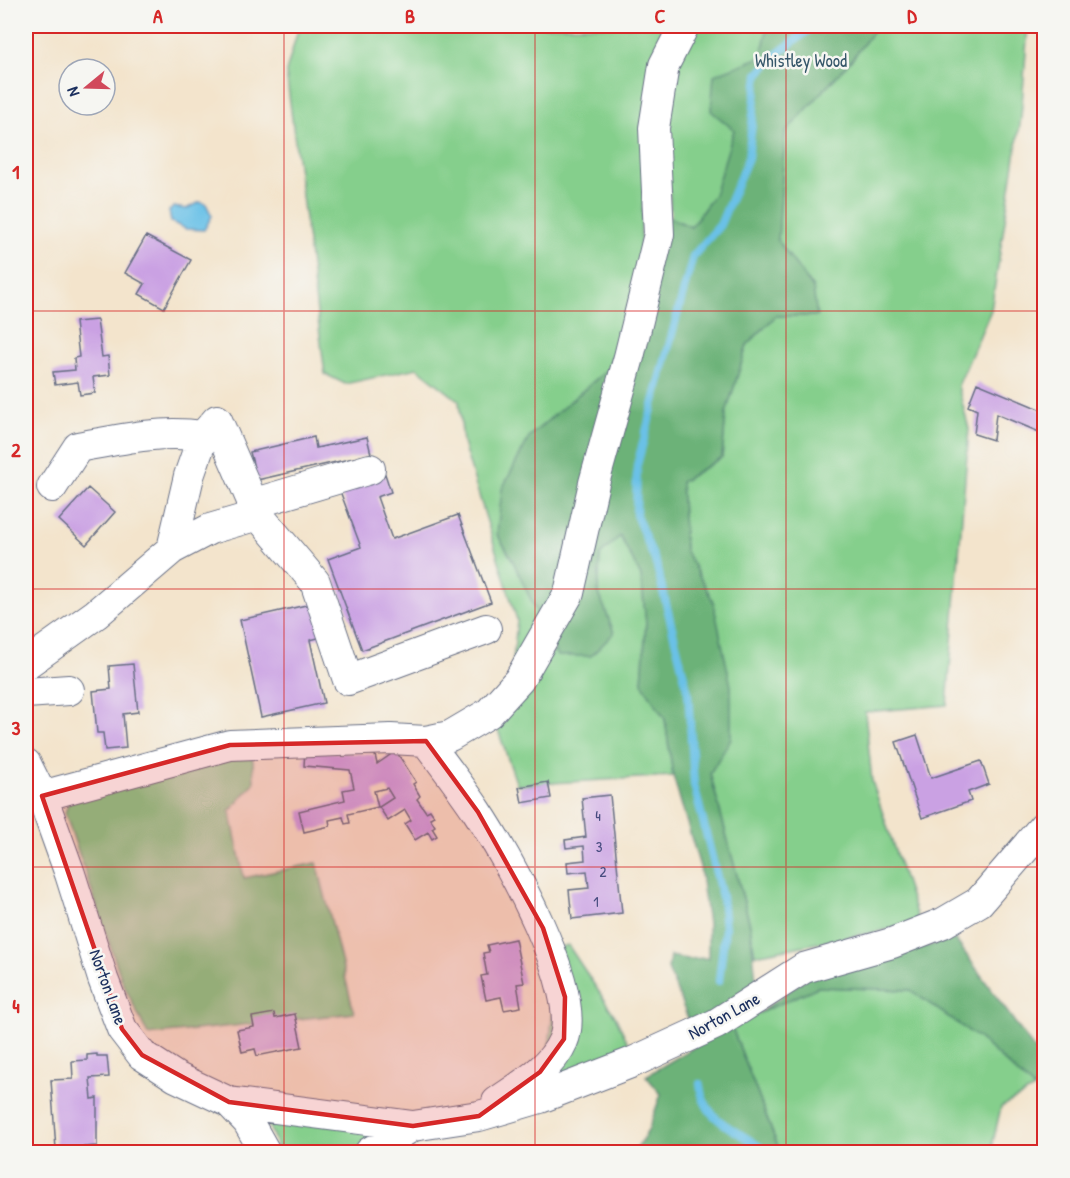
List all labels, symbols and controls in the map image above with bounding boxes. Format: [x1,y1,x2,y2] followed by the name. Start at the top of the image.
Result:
[153,2,163,29] text: A
[405,2,415,29] text: B
[655,2,666,29] text: C
[907,2,917,29] text: D
[755,48,847,73] park label: Whistley Wood
[57,57,117,117] north arrow
[61,84,85,99] text: N
[12,158,20,185] text: 1
[11,436,21,463] text: 2
[12,714,21,741] text: 3
[595,805,601,826] house number: 4
[596,836,603,857] house number: 3
[599,861,607,882] house number: 2
[593,891,599,912] house number: 1
[83,946,134,1028] street label: Norton Lane
[683,986,764,1046] street label: Norton Lane
[12,992,20,1019] text: 4

